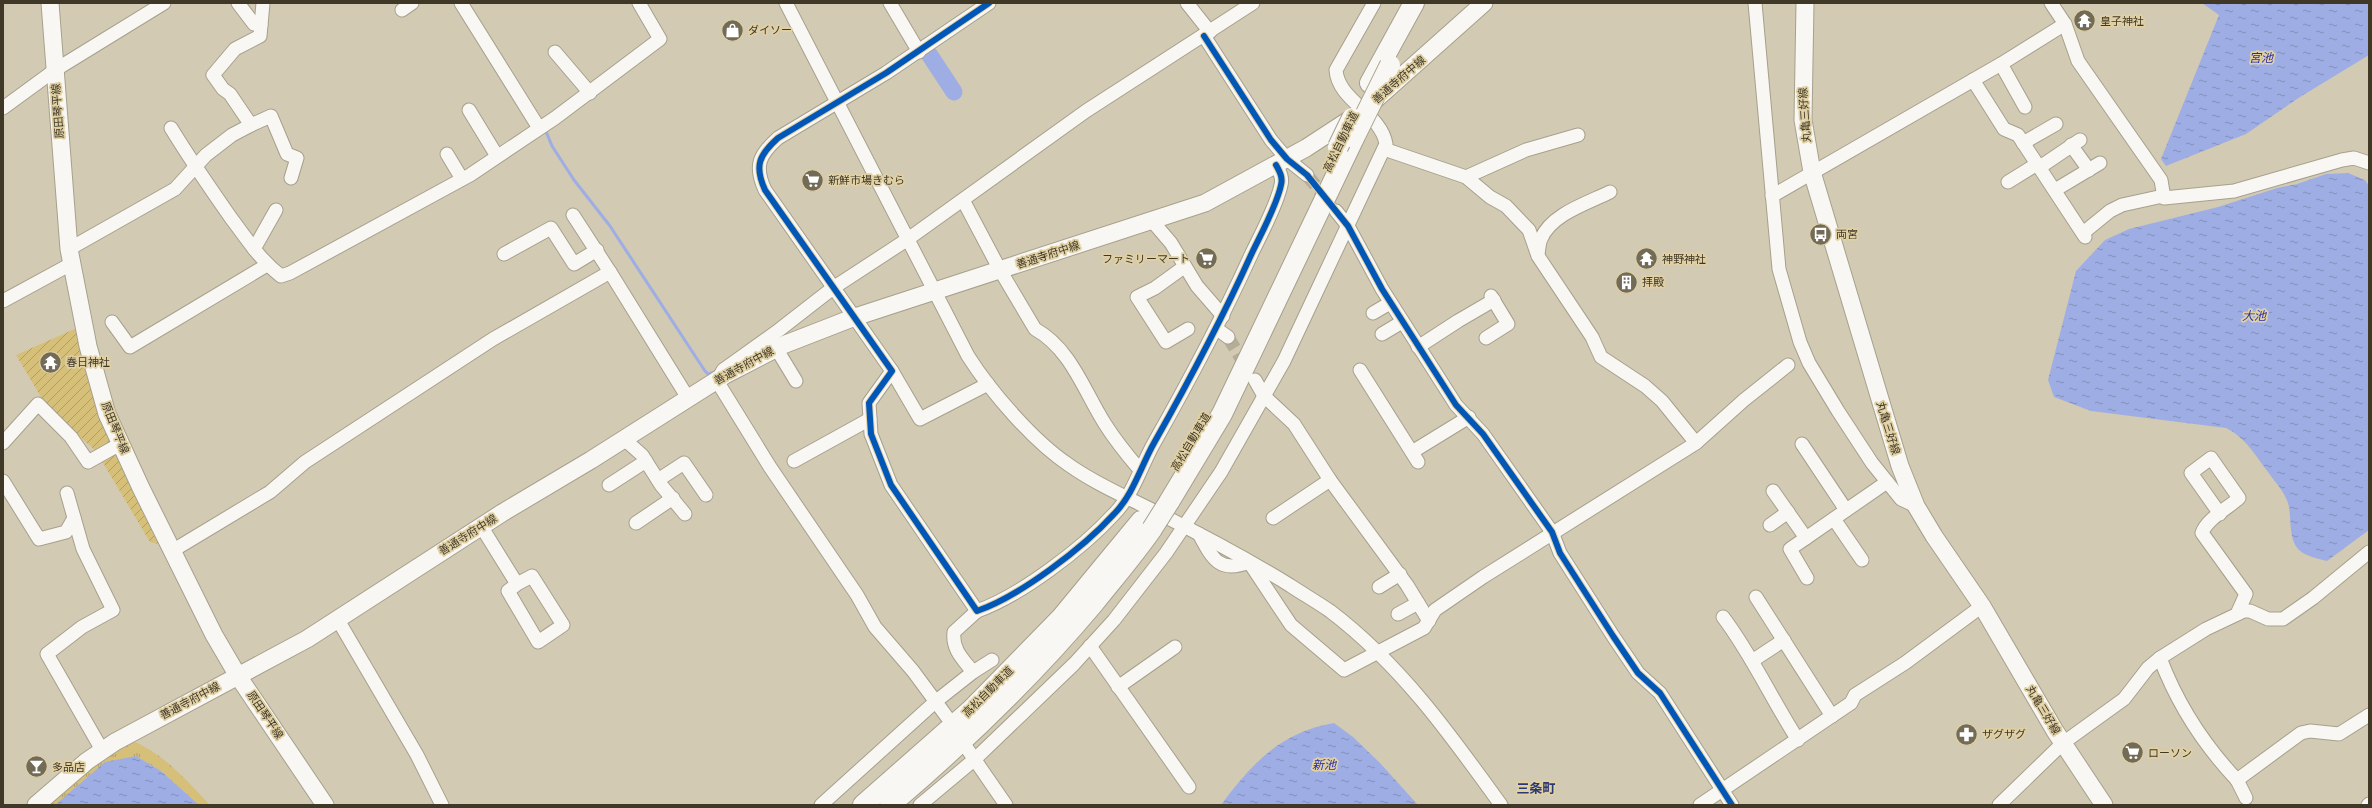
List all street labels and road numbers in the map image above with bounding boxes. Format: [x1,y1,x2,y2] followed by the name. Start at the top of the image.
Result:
[1370,53,1428,107] street label: 善通寺府中線
[50,83,66,139] street label: 原田琴平線
[1797,87,1813,143] street label: 丸亀三好線
[1321,109,1361,175] street label: 高松自動車道
[1015,239,1081,271] street label: 善通寺府中線
[712,344,776,388] street label: 善通寺府中線
[99,400,131,456] street label: 原田琴平線
[1874,400,1902,456] street label: 丸亀三好線
[1168,410,1214,474] street label: 高松自動車道
[437,512,499,558] street label: 善通寺府中線
[960,664,1016,720] street label: 高松自動車道
[158,680,222,722] street label: 善通寺府中線
[2023,683,2063,737] street label: 丸亀三好線
[244,689,286,741] street label: 原田琴平線

